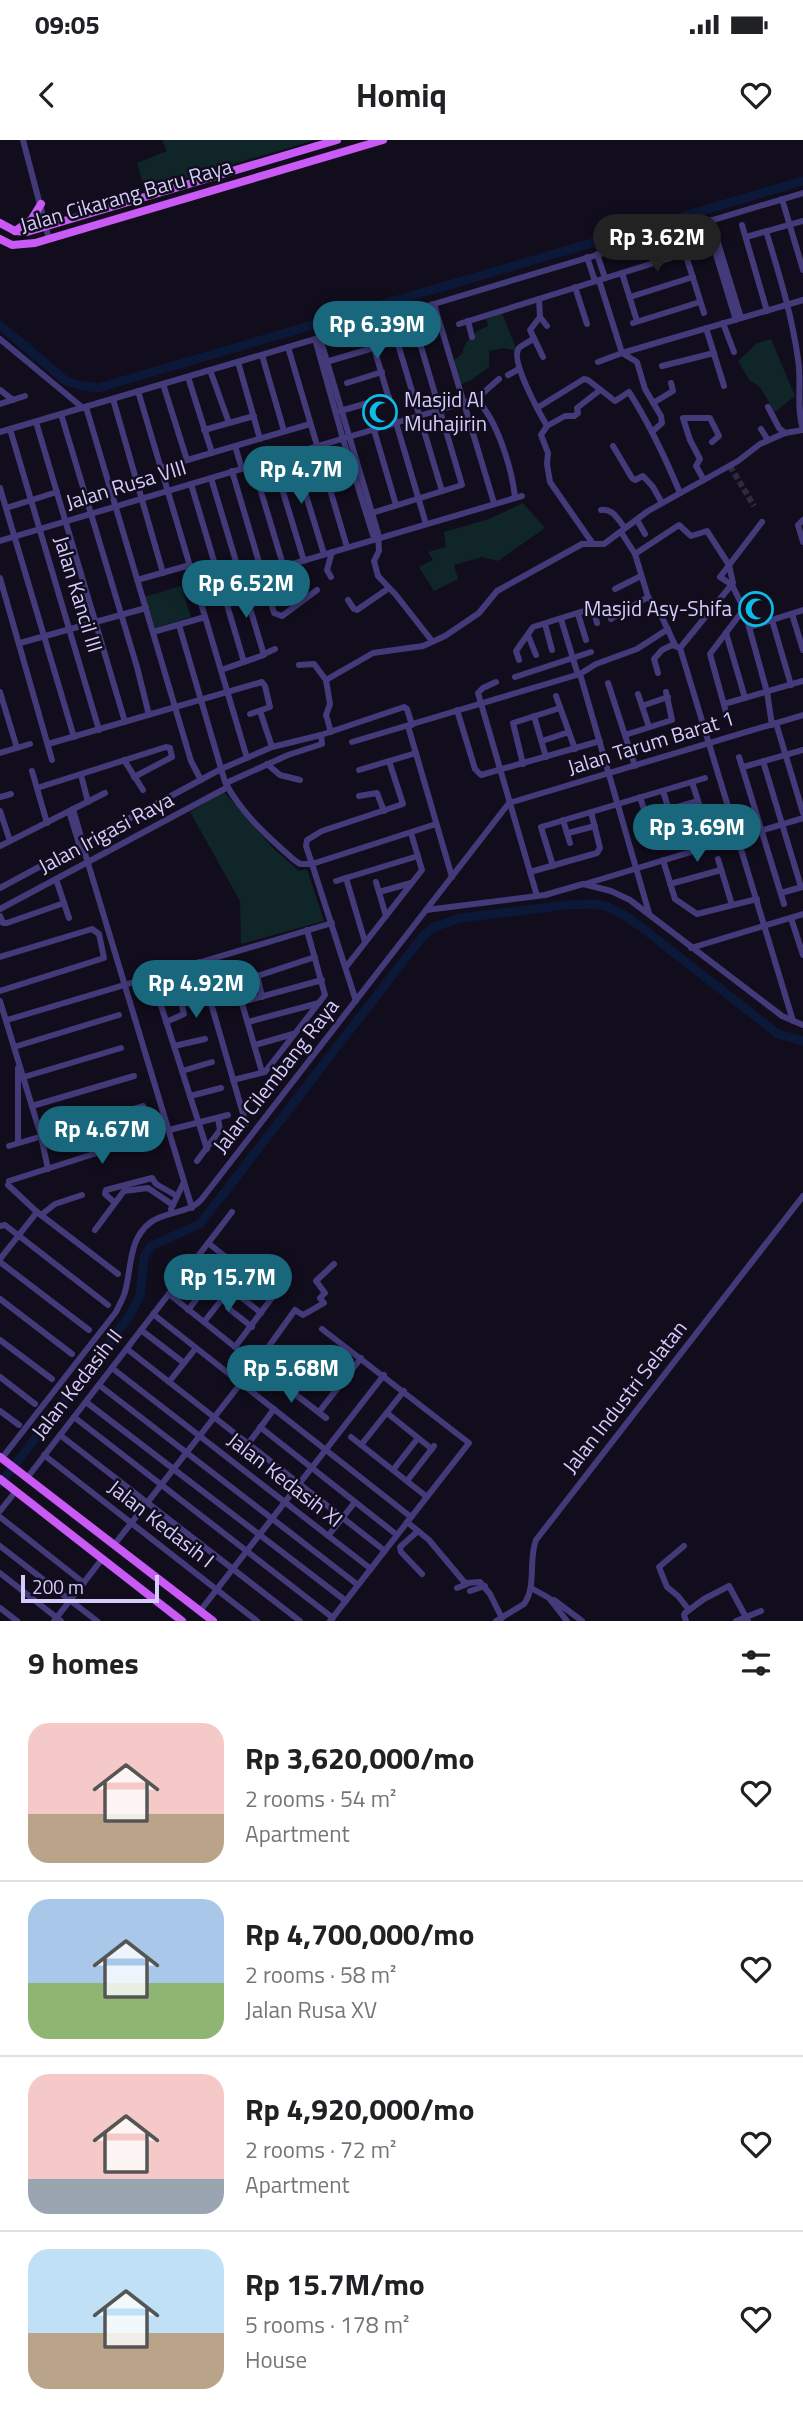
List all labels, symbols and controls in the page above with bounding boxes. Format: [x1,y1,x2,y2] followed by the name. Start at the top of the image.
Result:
[35,5,100,44] text: 09:05
[356,71,447,119] text: Homiq
[28,76,66,114] icon: back
[737,76,775,114] icon: heart
[16,149,236,241] street label: Jalan Cikarang Baru Raya
[585,214,729,274] pin: Rp 3.62M
[609,219,705,254] text: Rp 3.62M
[305,302,449,361] pin: Rp 6.39M
[329,306,425,341] text: Rp 6.39M
[404,383,487,439] place label: Masjid Al Muhajirin
[361,393,399,431] mosque icon: Masjid Al Muhajirin
[236,446,366,506] pin: Rp 4.7M
[61,451,190,518] street label: Jalan Rusa VIII
[259,451,343,486] text: Rp 4.7M
[46,531,112,656] street label: Jalan Kancil III
[174,560,318,620] pin: Rp 6.52M
[198,565,294,600] text: Rp 6.52M
[737,590,775,628] mosque icon: Masjid Asy-Shifa
[584,592,732,624] place label: Masjid Asy-Shifa
[563,701,738,783] street label: Jalan Tarum Barat 1
[32,783,179,881] street label: Jalan Irigasi Raya
[625,804,769,864] pin: Rp 3.69M
[649,809,745,844] text: Rp 3.69M
[124,960,268,1020] pin: Rp 4.92M
[148,965,244,1000] text: Rp 4.92M
[204,991,346,1160] street label: Jalan Cilembang Raya
[30,1107,174,1166] pin: Rp 4.67M
[54,1111,150,1146] text: Rp 4.67M
[156,1254,300,1314] pin: Rp 15.7M
[180,1259,276,1294] text: Rp 15.7M
[554,1313,694,1480] street label: Jalan Industri Selatan
[23,1321,130,1445] street label: Jalan Kedasih II
[219,1346,363,1405] pin: Rp 5.68M
[243,1350,339,1385] text: Rp 5.68M
[221,1424,350,1535] street label: Jalan Kedasih XI
[102,1471,222,1575] street label: Jalan Kedasih I
[21,1572,159,1604] scale bar
[32,1572,84,1601] text: 200 m
[28,1640,139,1686] text: 9 homes
[737,1644,775,1682] icon: filters
[245,1735,474,1781] text: Rp 3,620,000/mo
[84,1751,168,1835] icon: home
[737,1774,775,1812] icon: heart
[245,1781,396,1816] text: 2 rooms · 54 m²
[245,1816,350,1851] text: Apartment
[245,1911,474,1957] text: Rp 4,700,000/mo
[84,1927,168,2011] icon: home
[737,1950,775,1988] icon: heart
[245,1957,396,1992] text: 2 rooms · 58 m²
[245,1992,377,2027] text: Jalan Rusa XV
[245,2086,474,2132] text: Rp 4,920,000/mo
[84,2102,168,2186] icon: home
[737,2125,775,2163] icon: heart
[245,2132,396,2167] text: 2 rooms · 72 m²
[245,2167,350,2202] text: Apartment
[245,2261,425,2307] text: Rp 15.7M/mo
[84,2277,168,2361] icon: home
[737,2300,775,2338] icon: heart
[245,2307,409,2342] text: 5 rooms · 178 m²
[245,2342,307,2377] text: House

